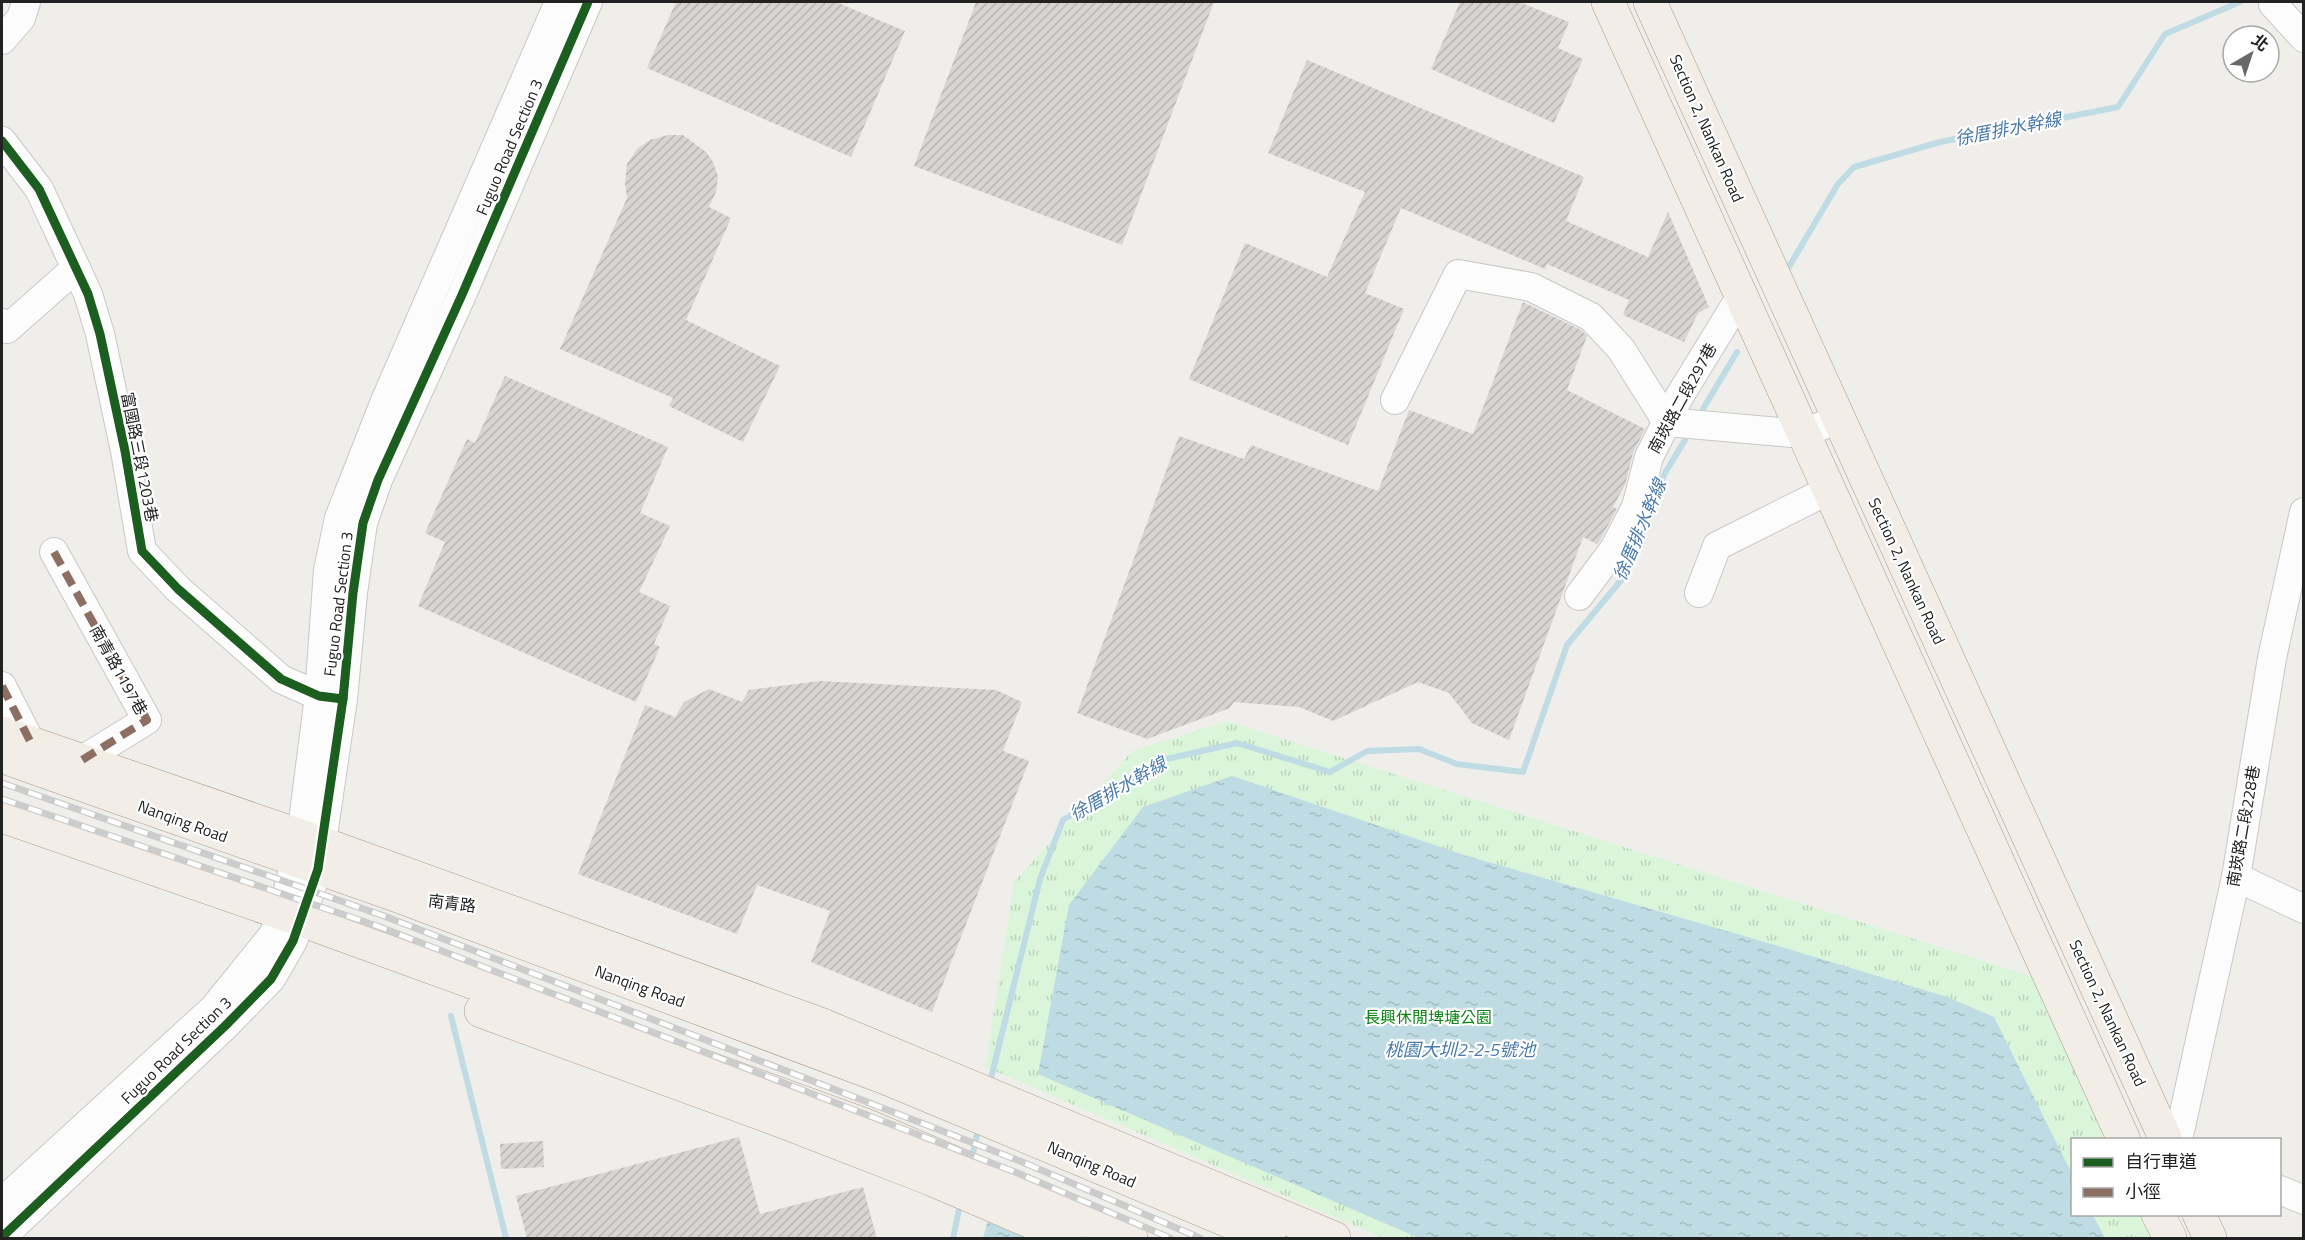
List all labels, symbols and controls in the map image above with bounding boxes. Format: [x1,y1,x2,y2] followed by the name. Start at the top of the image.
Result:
[2221,24,2281,84] north arrow
[2247,28,2274,57] text: 北
[1664,50,1750,206] street label: Section 2, Nankan Road
[469,75,549,219] street label: Fuguo Road Section 3
[1952,105,2065,152] water label: 徐厝排水幹線
[1642,338,1722,458] street label: 南崁路二段297巷
[116,390,164,524] street label: 富國路三段1203巷
[1606,473,1674,585] water label: 徐厝排水幹線
[1862,494,1952,648] street label: Section 2, Nankan Road
[317,530,359,678] street label: Fuguo Road Section 3
[84,621,154,719] street label: 南青路1197巷
[1064,749,1173,827] water label: 徐厝排水幹線
[2221,763,2265,889] street label: 南崁路二段228巷
[135,794,231,848] street label: Nanqing Road
[427,888,477,918] street label: 南青路
[2063,936,2153,1090] street label: Section 2, Nankan Road
[592,959,688,1013] street label: Nanqing Road
[115,991,237,1109] street label: Fuguo Road Section 3
[1364,1005,1492,1029] park label: 長興休閒埤塘公園
[1385,1036,1537,1063] water label: 桃園大圳2-2-5號池
[1044,1135,1140,1193] street label: Nanqing Road
[2071,1138,2281,1216] legend
[2125,1148,2197,1175] text: 自行車道
[2125,1178,2161,1205] text: 小徑

